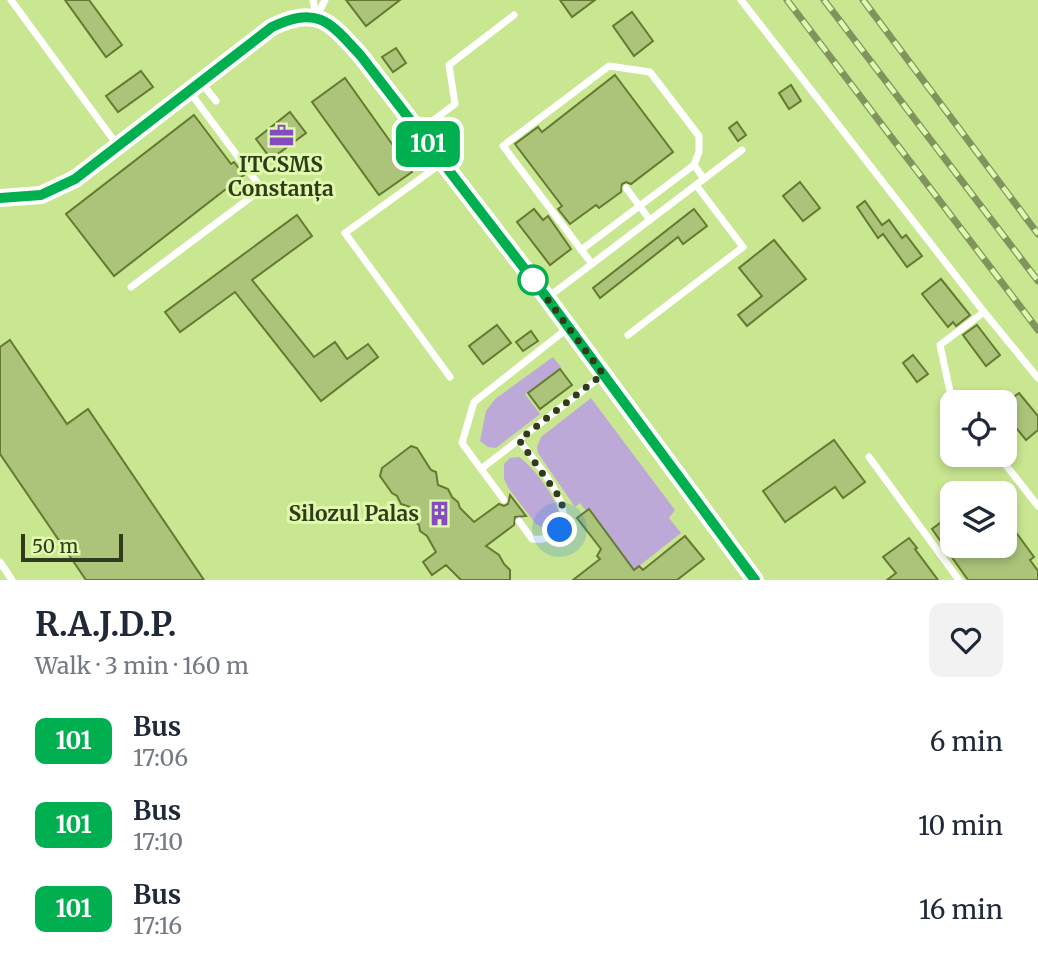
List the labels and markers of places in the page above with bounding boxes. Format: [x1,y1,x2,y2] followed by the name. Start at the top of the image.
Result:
[267,122,295,150] office icon: ITCSMS Constanța
[228,151,334,202] place label: ITCSMS Constanța
[518,265,548,295] unlabelled marker
[289,500,419,527] place label: Silozul Palas
[425,500,453,528] building icon: Silozul Palas

